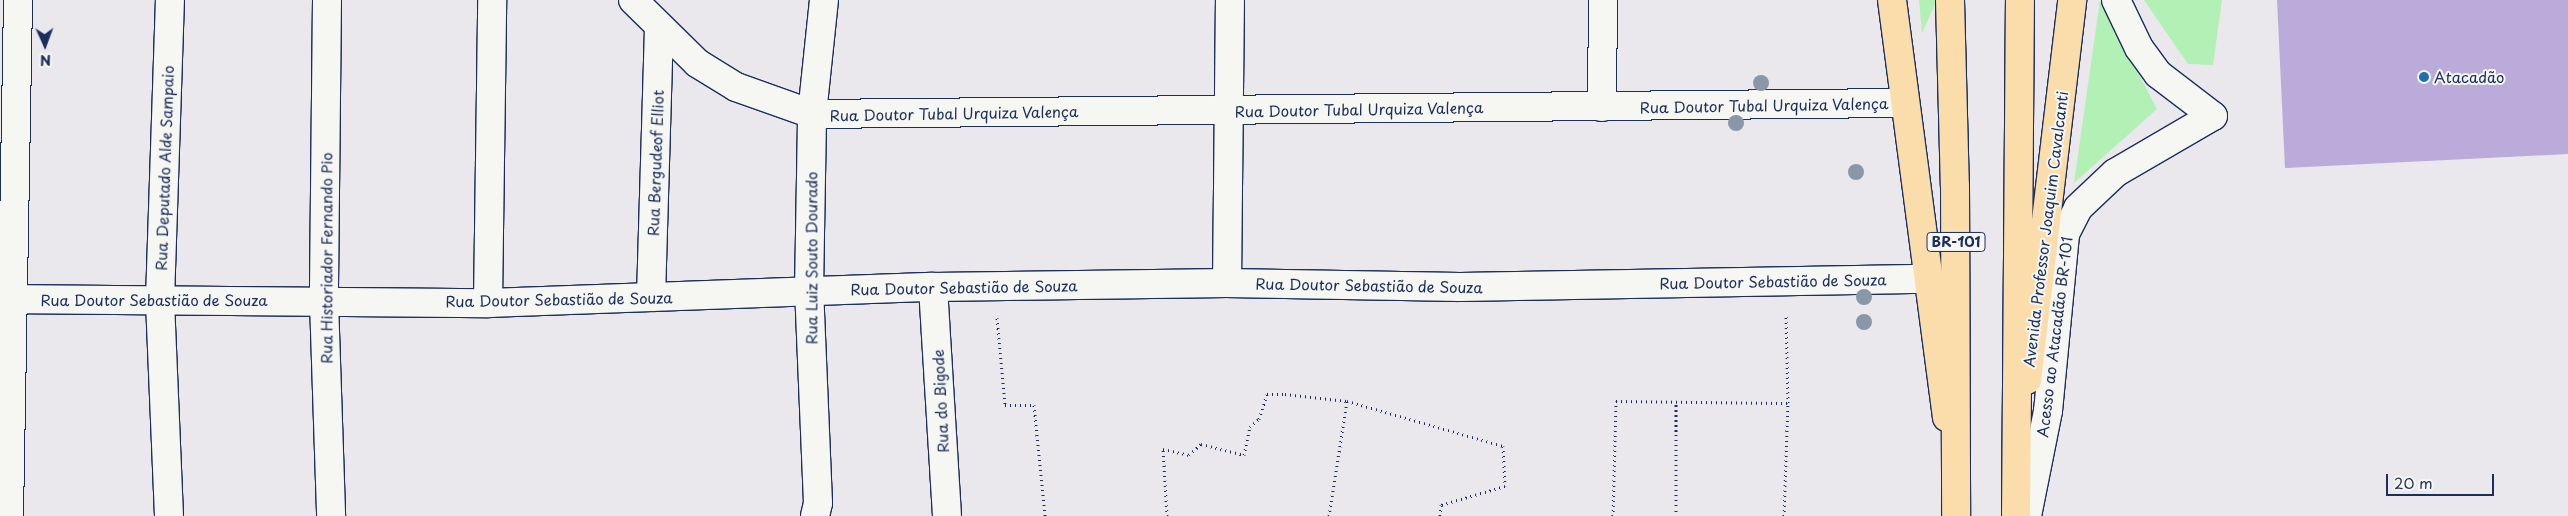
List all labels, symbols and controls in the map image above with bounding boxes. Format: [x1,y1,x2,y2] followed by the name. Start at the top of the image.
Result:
[20,20,70,70] north arrow
[40,50,51,71] text: N
[151,63,177,273] street label: Rua Deputado Alde Sampaio
[2434,68,2504,86] place label: Atacadão
[2418,71,2430,83] marker: Atacadão
[643,89,667,237] street label: Rua Bergudeof Elliot
[2019,91,2071,367] street label: Avenida Professor Joaquim Cavalcanti
[1639,94,1889,116] street label: Rua Doutor Tubal Urquiza Valença
[1234,98,1484,120] street label: Rua Doutor Tubal Urquiza Valença
[829,102,1079,124] street label: Rua Doutor Tubal Urquiza Valença
[317,151,335,365] street label: Rua Historiador Fernando Pio
[802,170,820,346] street label: Rua Luiz Souto Dourado
[1926,230,1986,253] road number: BR-101
[2033,235,2075,439] street label: Acesso ao Atacadão BR-101
[1659,270,1887,292] street label: Rua Doutor Sebastião de Souza
[1255,274,1483,296] street label: Rua Doutor Sebastião de Souza
[850,276,1078,298] street label: Rua Doutor Sebastião de Souza
[445,288,673,310] street label: Rua Doutor Sebastião de Souza
[40,291,268,309] street label: Rua Doutor Sebastião de Souza
[928,349,952,453] street label: Rua do Bigode
[2388,464,2496,496] scale bar
[2394,471,2433,494] text: 20 m

